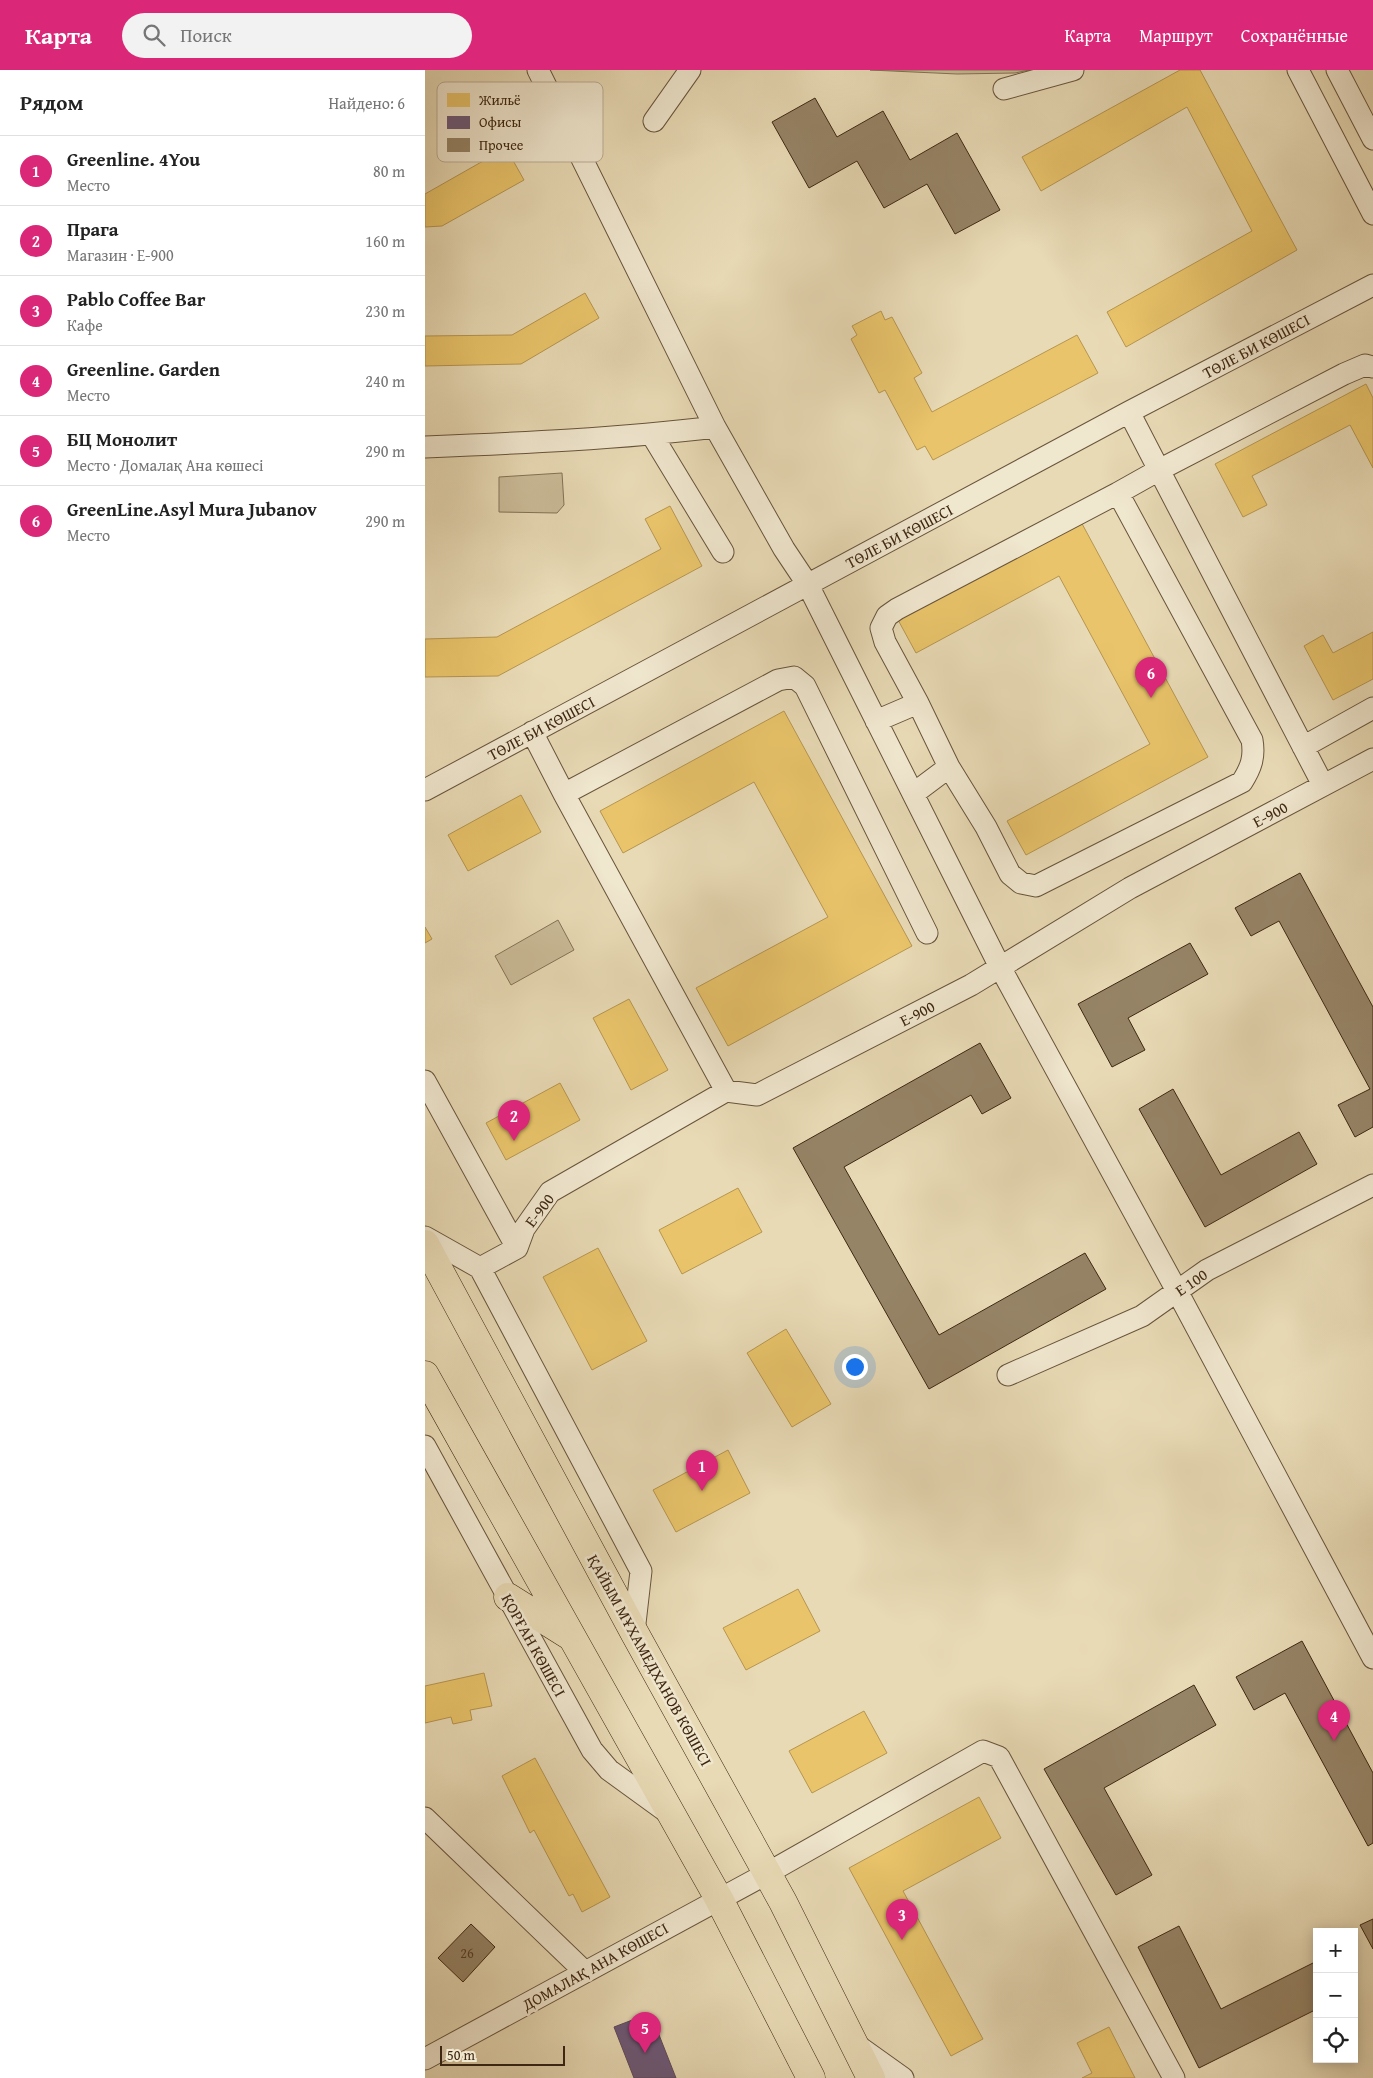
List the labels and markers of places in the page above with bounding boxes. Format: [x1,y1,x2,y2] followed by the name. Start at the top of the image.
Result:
[1135,657,1167,698] pin: 6
[498,1100,530,1141] pin: 2
[686,1450,718,1491] pin: 1
[1318,1700,1350,1741] pin: 4
[886,1899,918,1940] pin: 3
[629,2012,661,2053] pin: 5

